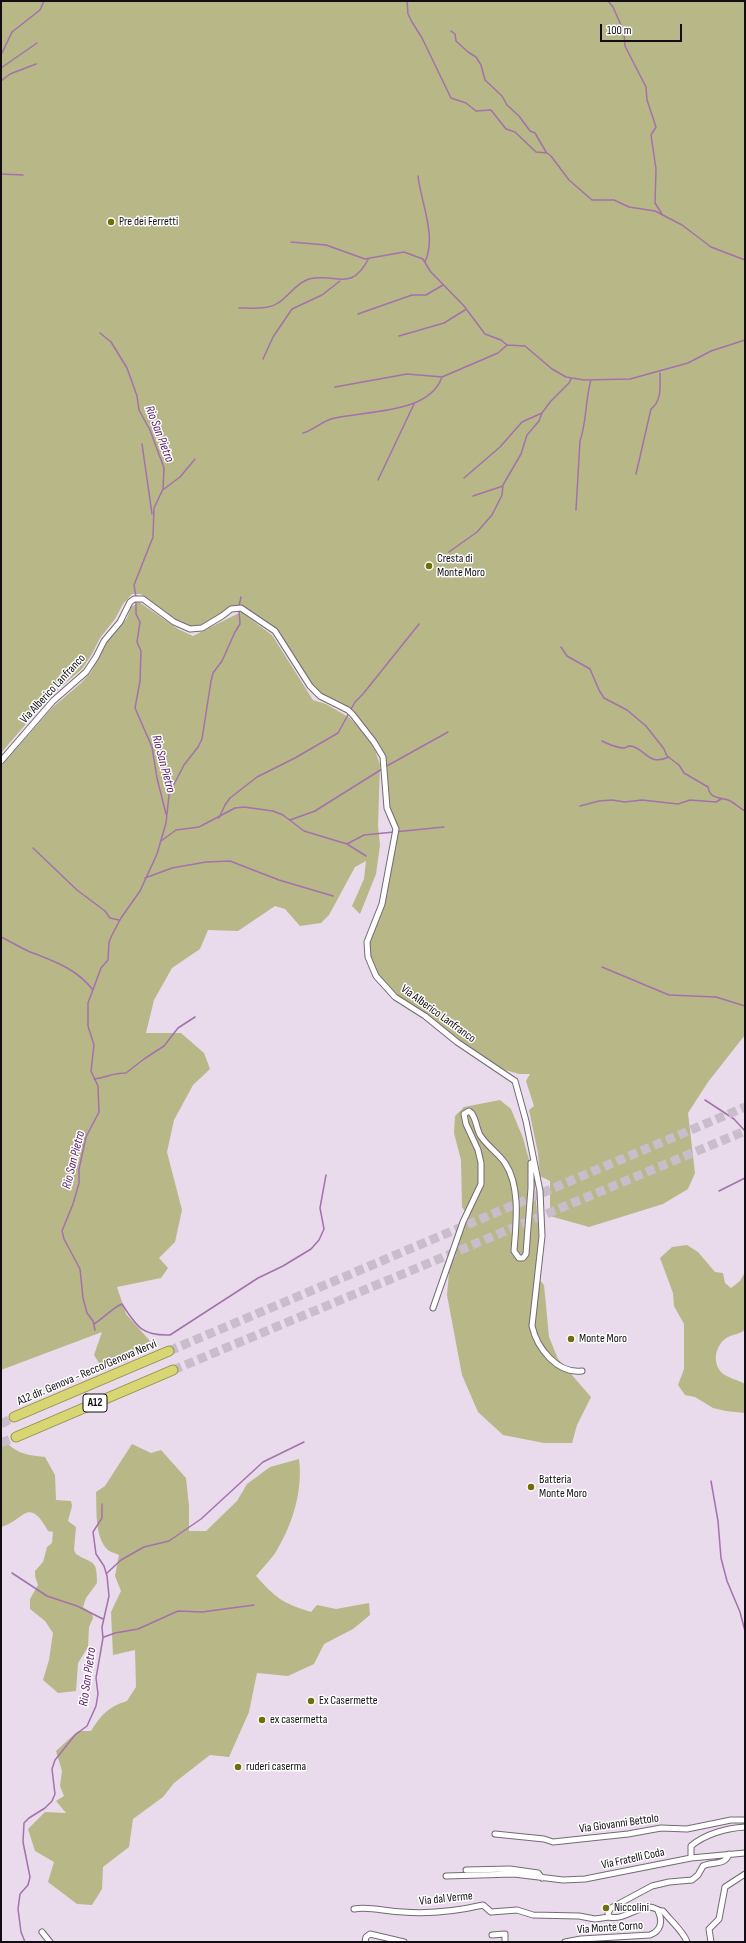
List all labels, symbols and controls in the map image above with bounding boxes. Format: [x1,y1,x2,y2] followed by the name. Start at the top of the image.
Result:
[602,16,684,42] scale bar
[607,23,632,38] text: 100 m
[119,215,178,229] place label: Pre dei Ferretti
[106,217,116,227] marker: Pre dei Ferretti
[141,404,177,464] water label: Rio San Pietro
[437,552,485,580] place label: Cresta di Monte Moro
[424,561,434,571] marker: Cresta di Monte Moro
[17,651,89,727] street label: Via Alberico Lanfranco
[148,733,178,795] water label: Rio San Pietro
[398,982,478,1046] street label: Via Alberico Lanfranco
[59,1129,89,1191] water label: Rio San Pietro
[579,1332,627,1346] place label: Monte Moro
[566,1334,576,1344] marker: Monte Moro
[15,1337,159,1409] street label: A12 dir. Genova - Recco/Genova Nervi
[83,1394,107,1412] road number: A12
[539,1473,587,1501] place label: Batteria Monte Moro
[526,1482,536,1492] marker: Batteria Monte Moro
[76,1647,100,1707] water label: Rio San Pietro
[319,1694,378,1708] place label: Ex Casermette
[306,1696,316,1706] marker: Ex Casermette
[270,1713,327,1727] place label: ex casermetta
[257,1715,267,1725] marker: ex casermetta
[246,1760,306,1774] place label: ruderi caserma
[233,1762,243,1772] marker: ruderi caserma
[578,1811,660,1837] street label: Via Giovanni Bettolo
[600,1845,666,1873] street label: Via Fratelli Coda
[419,1889,473,1909] street label: Via dal Verme
[614,1901,649,1915] place label: Niccolini
[601,1903,611,1913] marker: Niccolini
[577,1919,643,1937] street label: Via Monte Corno

